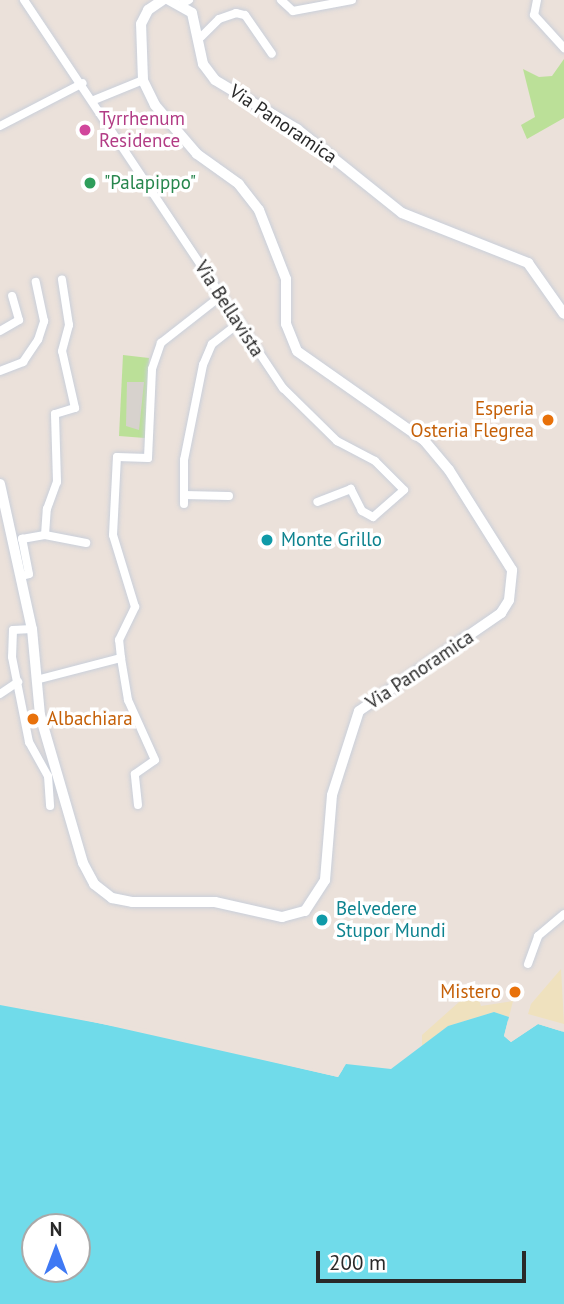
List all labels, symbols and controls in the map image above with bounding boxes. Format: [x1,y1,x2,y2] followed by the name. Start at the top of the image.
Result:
[225,80,341,168] street label: Via Panoramica
[99,108,185,152] place label: Tyrrhenum Residence
[77,122,93,138] marker: Tyrrhenum Residence
[104,172,196,194] place label: "Palapippo"
[82,175,98,191] marker: "Palapippo"
[190,257,268,361] street label: Via Bellavista
[411,398,534,442] place label: Esperia Osteria Flegrea
[540,412,556,428] marker: Esperia Osteria Flegrea
[281,529,382,551] place label: Monte Grillo
[259,532,275,548] marker: Monte Grillo
[362,626,478,714] street label: Via Panoramica
[47,708,133,730] place label: Albachiara
[25,711,41,727] marker: Albachiara
[336,898,446,942] place label: Belvedere Stupor Mundi
[314,912,330,928] marker: Belvedere Stupor Mundi
[440,981,501,1003] place label: Mistero
[507,984,523,1000] marker: Mistero
[21,1213,91,1283] north arrow
[50,1217,62,1241] text: N
[319,1238,529,1282] scale bar
[329,1249,386,1276] text: 200 m

